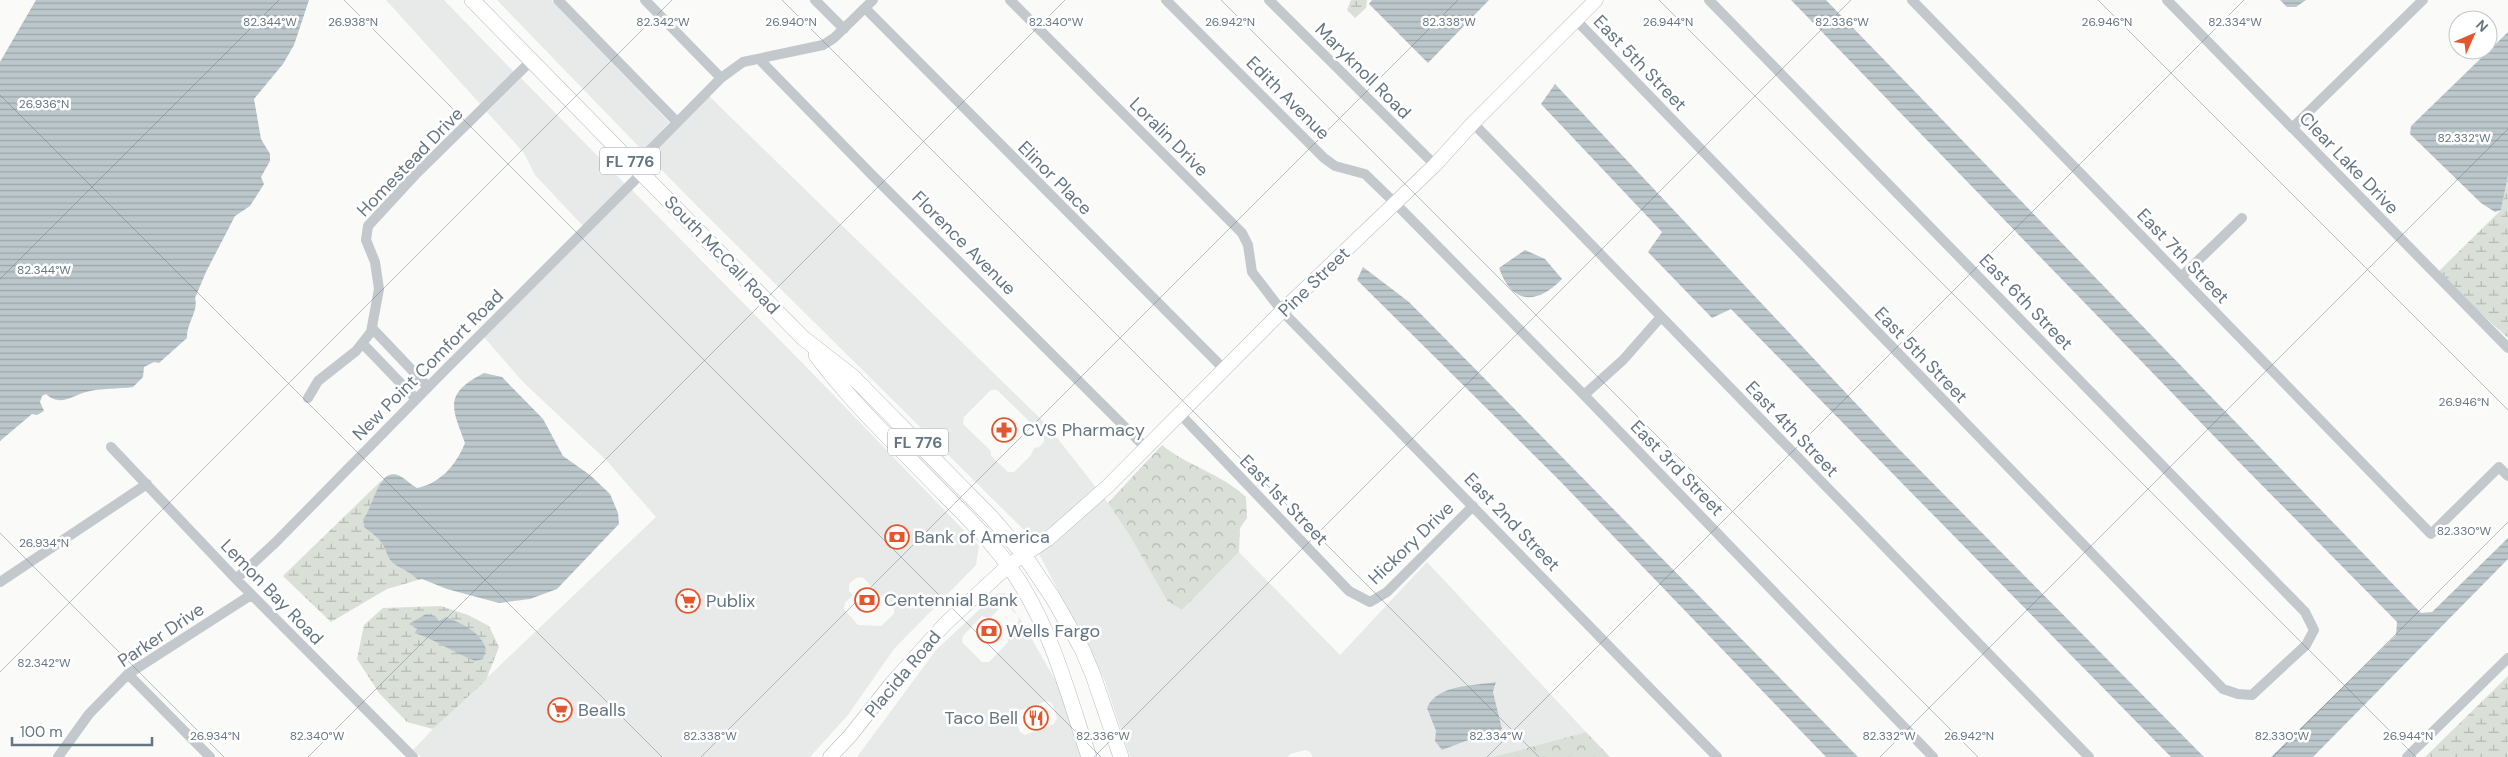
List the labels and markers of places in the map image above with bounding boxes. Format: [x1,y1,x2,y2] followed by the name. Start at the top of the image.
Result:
[991,417,1017,443] pharmacy icon: CVS Pharmacy
[1022,418,1145,442] place label: CVS Pharmacy
[884,524,910,550] bank icon: Bank of America
[914,525,1050,549] place label: Bank of America
[854,587,880,613] bank icon: Centennial Bank
[675,588,701,614] supermarket icon: Publix
[884,588,1018,612] place label: Centennial Bank
[706,589,755,613] place label: Publix
[976,618,1002,644] bank icon: Wells Fargo
[1006,619,1100,643] place label: Wells Fargo
[547,697,573,723] supermarket icon: Bealls
[578,698,626,722] place label: Bealls
[1023,705,1049,731] restaurant icon: Taco Bell
[945,706,1018,730] place label: Taco Bell

